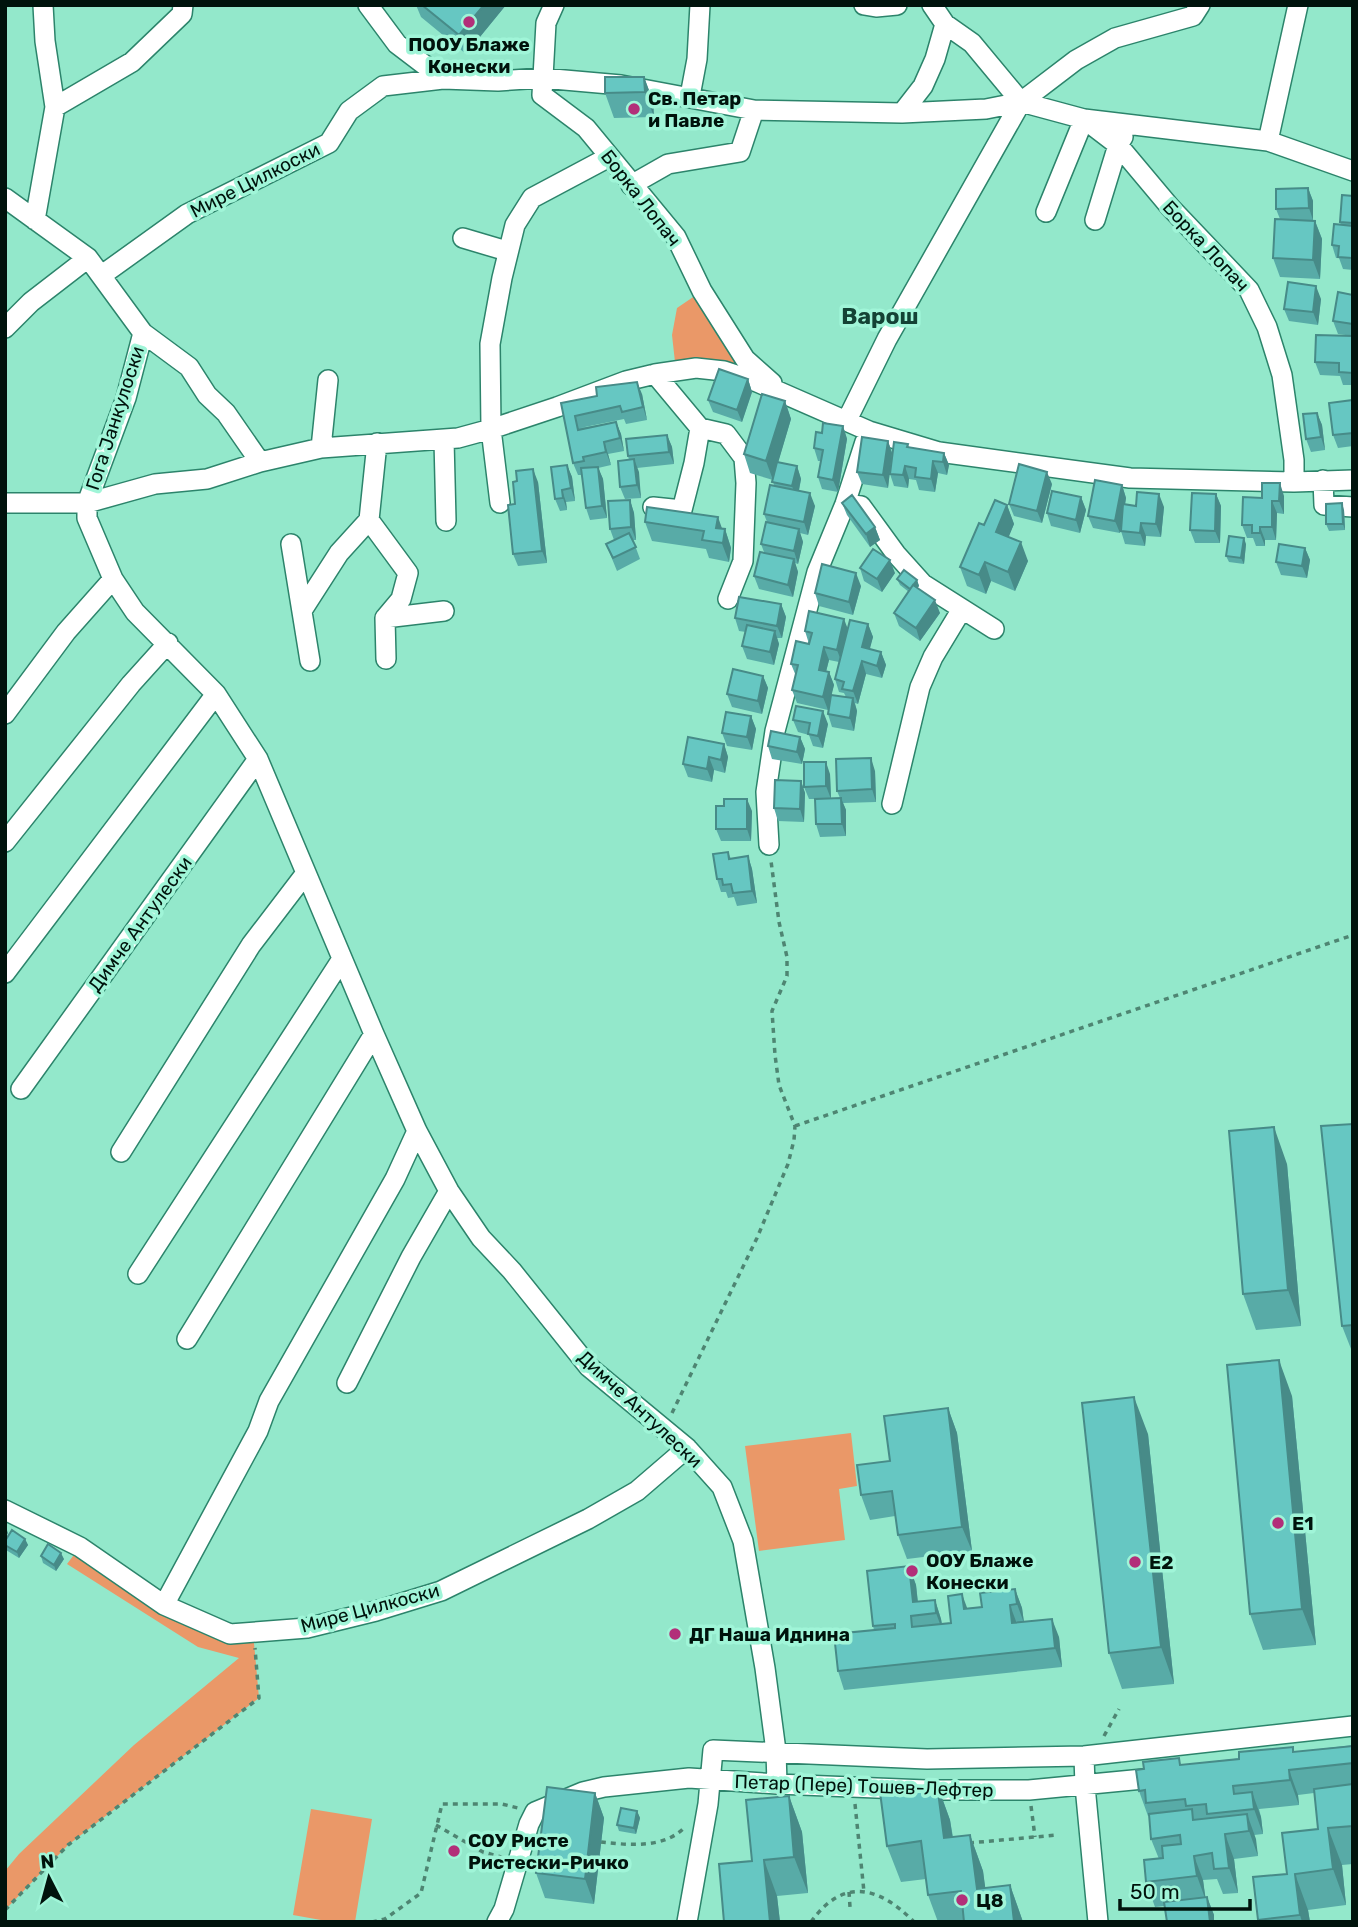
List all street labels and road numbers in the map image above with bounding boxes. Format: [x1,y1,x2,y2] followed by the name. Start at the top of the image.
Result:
[186,137,324,223] street label: Мире Цилкоски
[596,145,686,251] street label: Борка Лопач
[1158,196,1254,296] street label: Борка Лопач
[81,343,149,493] street label: Гога Јанкулоски
[83,852,197,996] street label: Димче Антулески
[573,1346,707,1472] street label: Димче Антулески
[298,1578,442,1638] street label: Мире Цилкоски
[734,1770,994,1802] street label: Петар (Пере) Тошев-Лефтер

